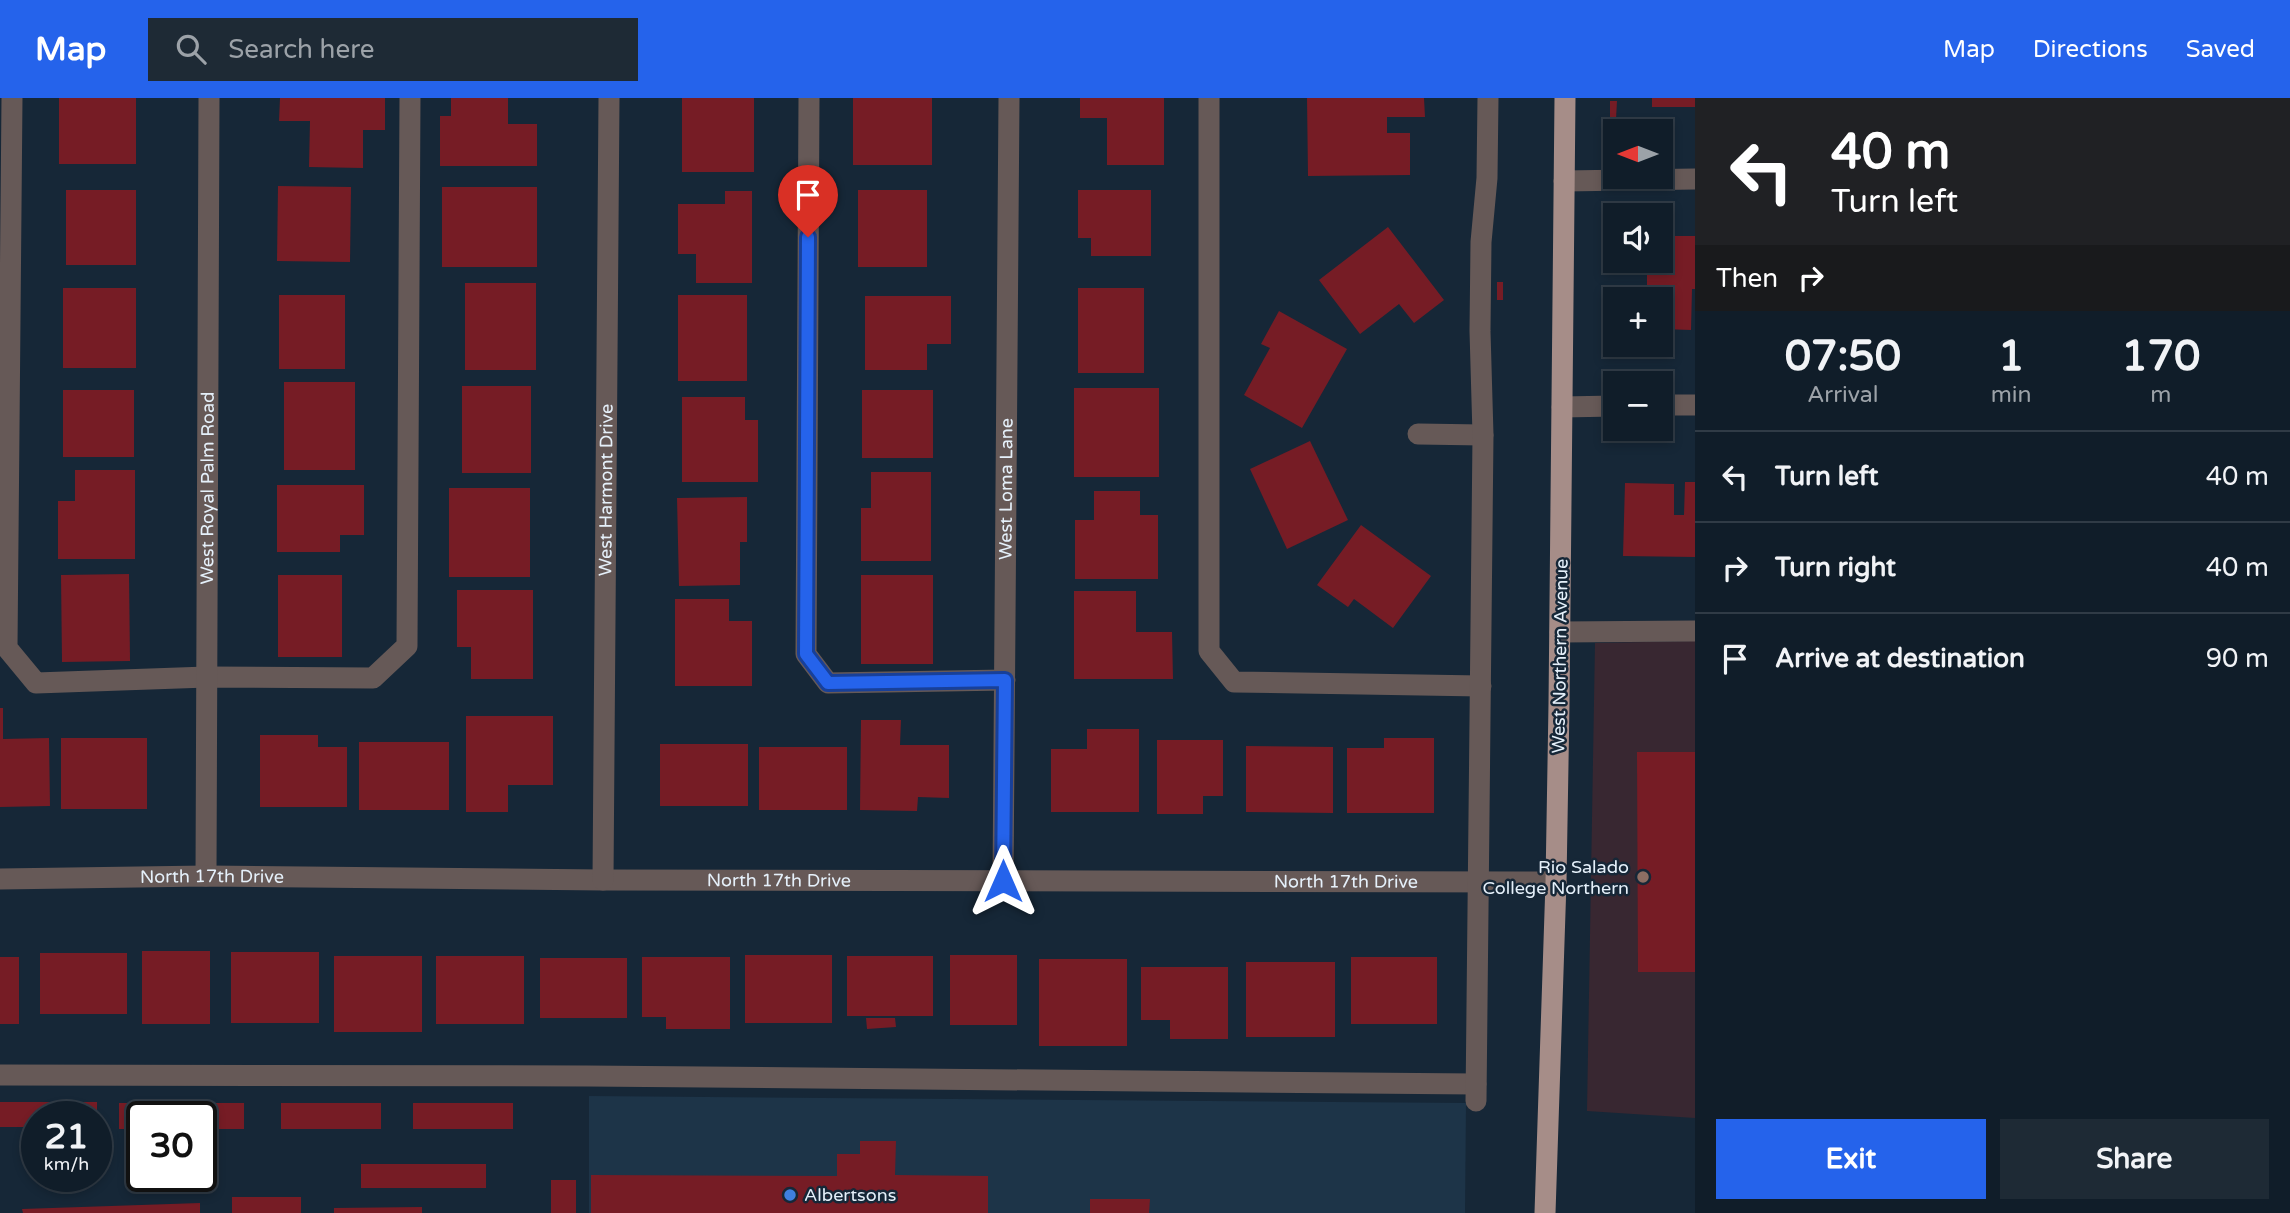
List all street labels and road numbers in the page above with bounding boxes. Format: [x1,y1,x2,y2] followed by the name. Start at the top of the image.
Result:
[196,391,219,585] street label: West Royal Palm Road
[594,404,618,576] street label: West Harmont Drive
[994,418,1018,560] street label: West Loma Lane
[1547,558,1573,754] street label: West Northern Avenue
[140,865,284,888] street label: North 17th Drive
[707,869,851,892] street label: North 17th Drive
[1274,870,1418,893] street label: North 17th Drive

